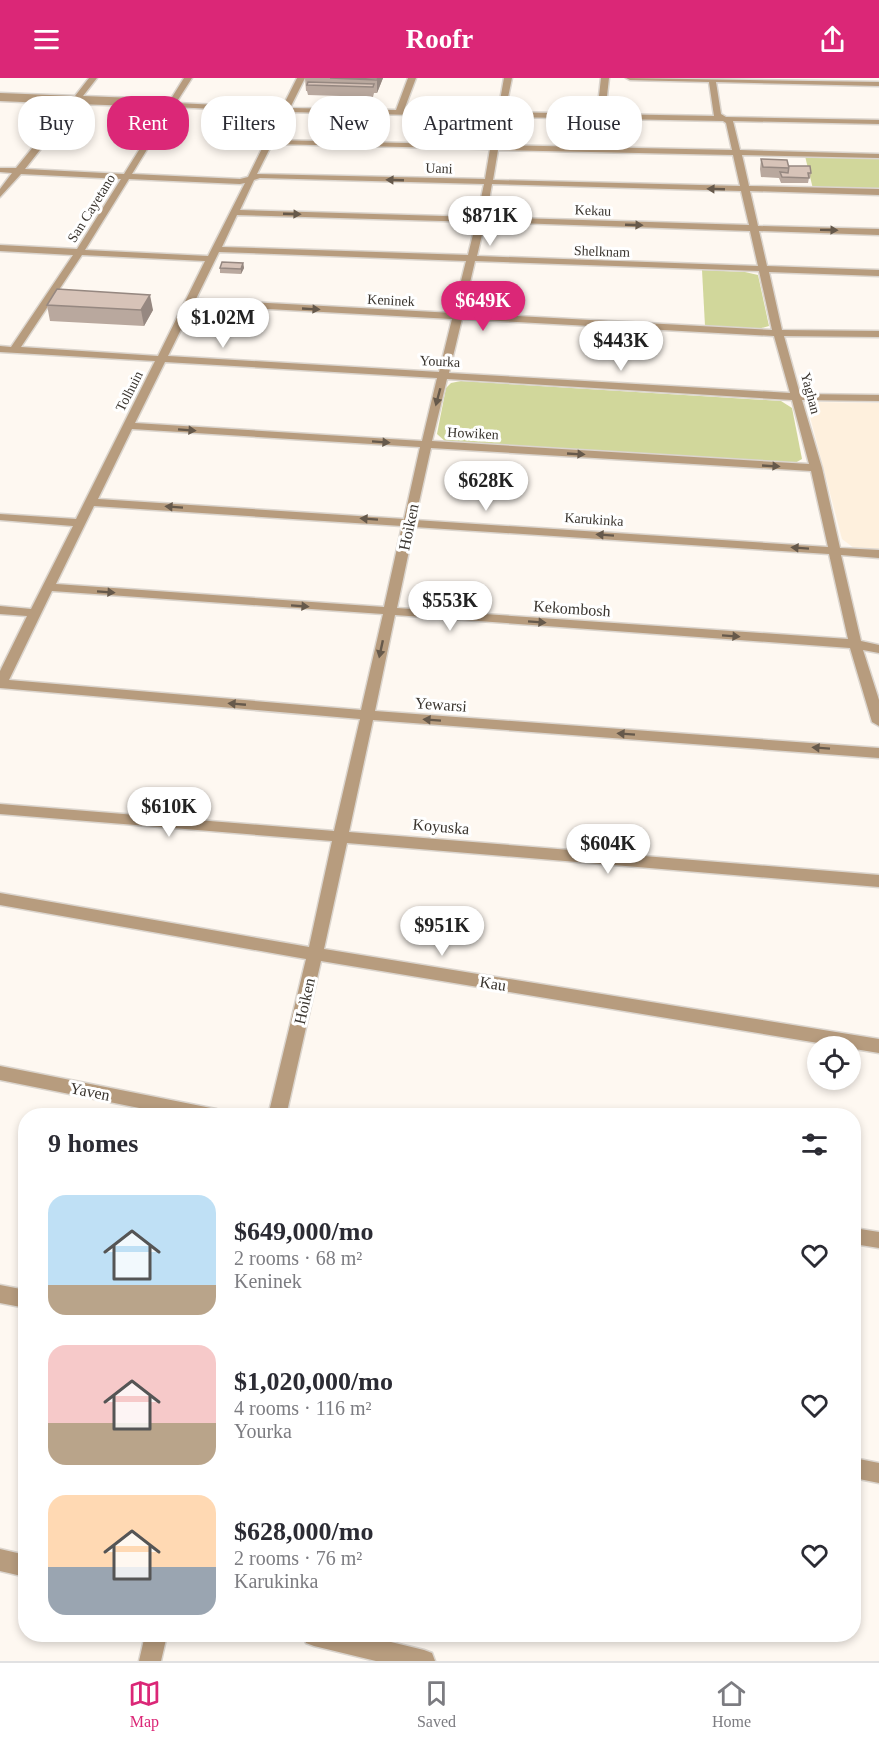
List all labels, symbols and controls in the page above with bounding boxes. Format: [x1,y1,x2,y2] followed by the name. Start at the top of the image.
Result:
[30,23,63,56] icon: menu
[816,23,849,56] icon: share
[406,24,473,54] text: Roofr
[18,96,95,150] chip: Buy
[107,96,189,150] chip: Rent
[201,96,296,150] chip: Filters
[308,96,390,150] chip: New
[402,96,534,150] chip: Apartment
[546,96,642,150] chip: House
[425,161,453,176] street label: Uani
[65,171,118,245] street label: San Cayetano
[385,175,404,185] one-way arrow
[706,184,725,194] one-way arrow
[448,196,532,247] pin: $871K
[574,202,612,219] street label: Kekau
[462,204,518,226] text: $871K
[282,209,301,219] one-way arrow
[624,220,643,230] one-way arrow
[819,226,838,235] one-way arrow
[574,243,630,260] street label: Shelknam
[441,281,525,332] pin: $649K
[455,289,511,311] text: $649K
[367,292,415,309] street label: Keninek
[174,298,272,349] pin: $1.02M
[302,304,321,313] one-way arrow
[191,306,255,328] text: $1.02M
[579,321,663,372] pin: $443K
[593,329,649,351] text: $443K
[419,353,461,370] street label: Yourka
[113,369,146,414] street label: Tolhuin
[798,371,823,415] street label: Yaghan
[433,389,442,407] one-way arrow
[177,425,196,434] one-way arrow
[447,425,499,442] street label: Howiken
[372,437,391,447] one-way arrow
[566,449,585,458] one-way arrow
[444,461,528,512] pin: $628K
[761,461,780,470] one-way arrow
[458,469,514,491] text: $628K
[395,502,422,552] street label: Hoiken
[165,503,184,512] one-way arrow
[564,510,625,529] street label: Karukinka
[359,515,378,524] one-way arrow
[596,530,615,540] one-way arrow
[790,543,809,552] one-way arrow
[408,581,492,632] pin: $553K
[96,587,115,596] one-way arrow
[422,589,478,611] text: $553K
[533,597,611,620] street label: Kekombosh
[291,601,310,610] one-way arrow
[527,618,546,627] one-way arrow
[722,631,741,640] one-way arrow
[376,640,385,659] one-way arrow
[415,694,468,715] street label: Yewarsi
[228,699,247,709] one-way arrow
[422,715,441,725] one-way arrow
[617,729,636,739] one-way arrow
[811,744,830,753] one-way arrow
[127,787,211,838] pin: $610K
[141,795,197,817] text: $610K
[412,816,470,838] street label: Koyuska
[566,824,650,875] pin: $604K
[580,832,636,854] text: $604K
[400,906,484,957] pin: $951K
[414,914,470,936] text: $951K
[478,973,507,994] street label: Kau
[291,976,318,1026] street label: Hoiken
[807,1036,861,1090] map controls
[807,1036,861,1090] button: locate
[69,1079,111,1104] street label: Yaven
[798,1128,831,1161] icon: filters
[48,1129,138,1158] text: 9 homes
[234,1217,373,1246] text: $649,000/mo
[96,1219,168,1291] icon: home
[798,1239,831,1272] icon: heart
[234,1247,362,1269] text: 2 rooms · 68 m²
[234,1270,302,1292] text: Keninek
[234,1367,393,1396] text: $1,020,000/mo
[96,1369,168,1441] icon: home
[798,1389,831,1422] icon: heart
[234,1397,371,1419] text: 4 rooms · 116 m²
[234,1420,292,1442] text: Yourka
[234,1517,373,1546] text: $628,000/mo
[96,1519,168,1591] icon: home
[798,1539,831,1572] icon: heart
[234,1547,362,1569] text: 2 rooms · 76 m²
[234,1570,318,1592] text: Karukinka
[128,1677,161,1731] tab: Map
[417,1677,456,1731] tab: Saved
[712,1677,751,1731] tab: Home

